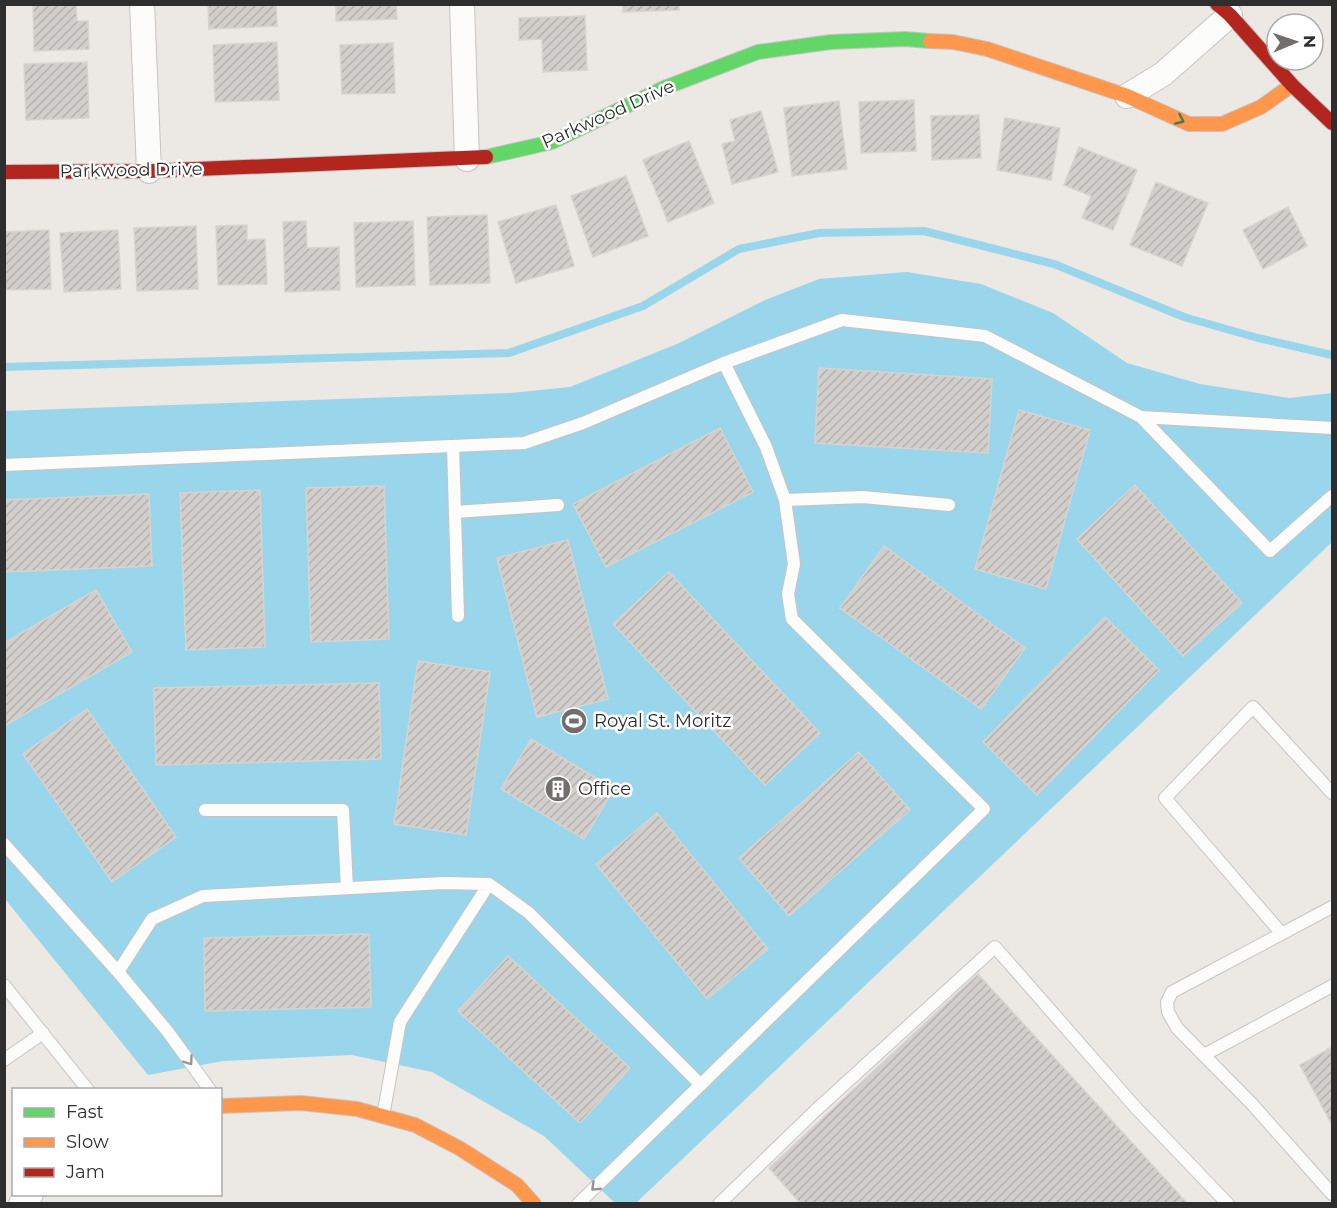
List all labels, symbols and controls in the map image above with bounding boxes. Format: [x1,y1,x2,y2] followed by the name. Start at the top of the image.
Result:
[1265,12,1325,72] north arrow
[1300,35,1319,48] text: N
[538,75,678,153] street label: Parkwood Drive
[1174,112,1185,124] one-way arrow
[59,158,203,182] street label: Parkwood Drive
[559,706,589,736] sports icon: Royal St. Moritz
[594,710,731,732] place label: Royal St. Moritz
[543,774,573,804] building icon: Office
[578,778,631,800] place label: Office
[182,1054,193,1065] one-way arrow
[12,1088,222,1196] legend
[66,1101,104,1123] text: Fast
[66,1131,109,1153] text: Slow
[65,1161,105,1183] text: Jam
[591,1180,601,1191] one-way arrow

